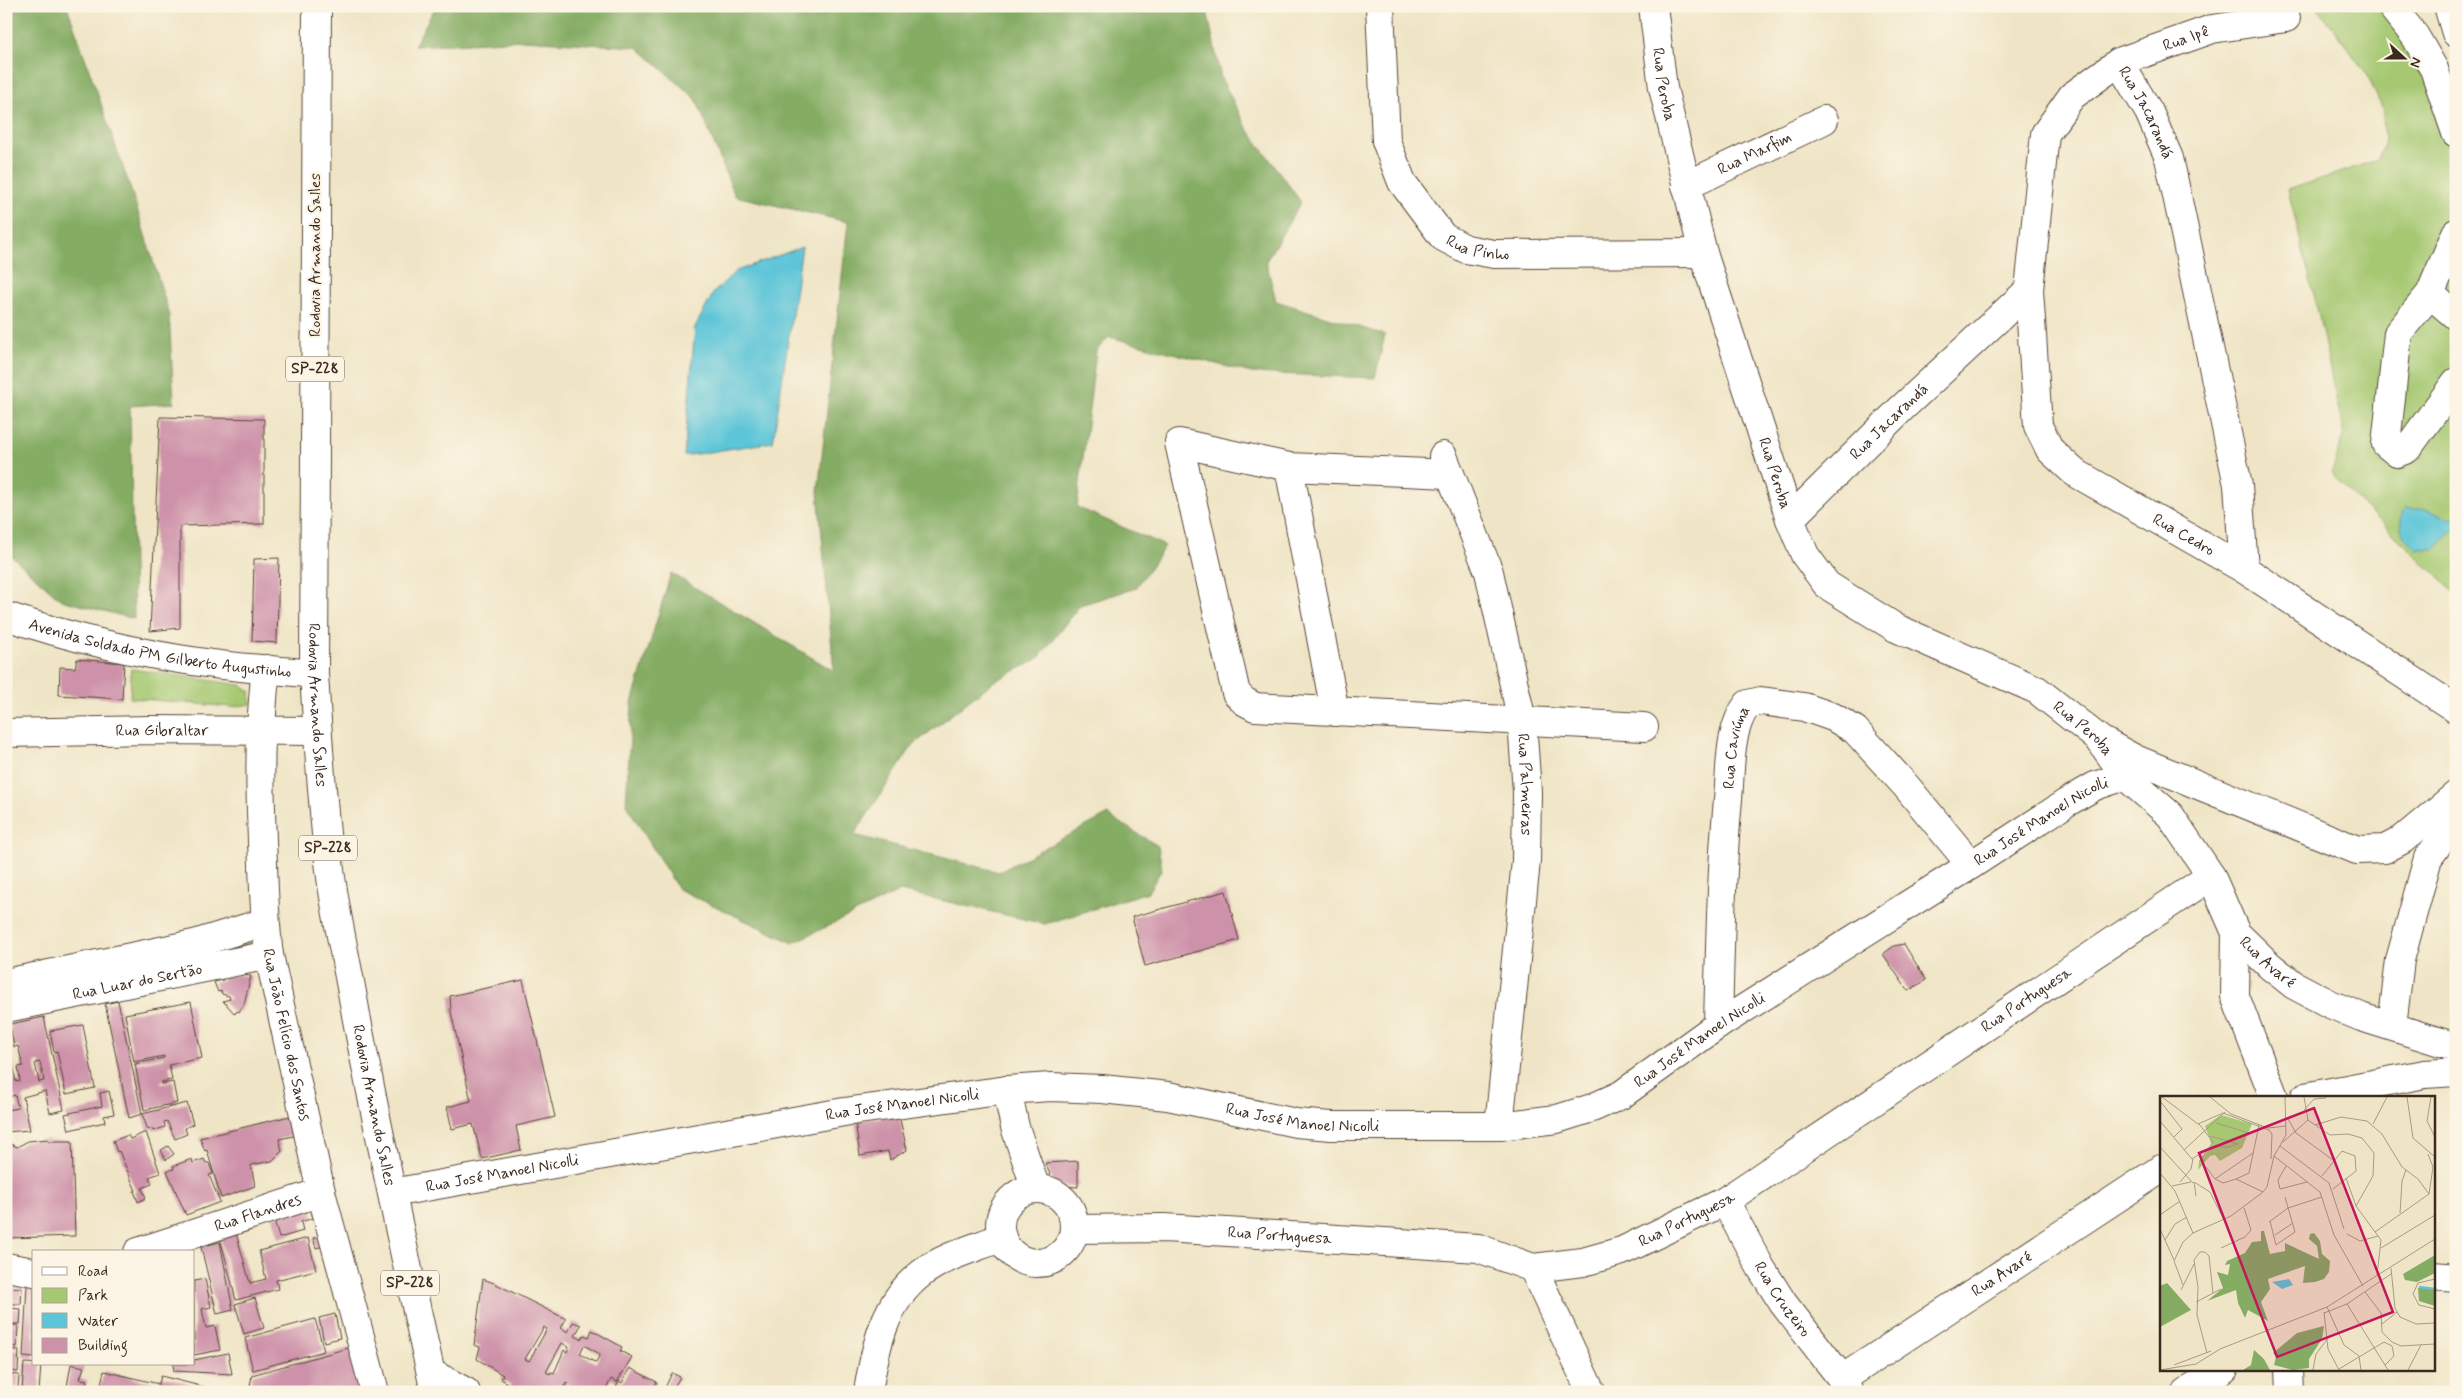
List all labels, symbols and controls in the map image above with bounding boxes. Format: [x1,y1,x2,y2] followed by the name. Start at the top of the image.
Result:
[2160,20,2212,56] street label: Rua Ipê
[2380,32,2430,82] north arrow
[1648,46,1681,123] street label: Rua Peroba
[2405,55,2425,70] text: N
[2113,62,2179,162] street label: Rua Jacarandá
[1714,127,1795,180] street label: Rua Marfim
[305,173,326,337] street label: Rodovia Armando Salles
[1442,230,1509,265] street label: Rua Pinho
[286,356,344,382] road number: SP-228
[1845,378,1933,464] street label: Rua Jacarandá
[1754,435,1796,512] street label: Rua Peroba
[2149,509,2219,561] street label: Rua Cedro
[26,613,292,682] street label: Avenida Soldado PM Gilberto Augustinho
[303,623,332,788] street label: Rodovia Armando Salles
[2049,696,2118,760] street label: Rua Peroba
[1718,701,1755,789] street label: Rua Caviúna
[115,719,209,741] street label: Rua Gibraltar
[1512,733,1538,836] street label: Rua Palmeiras
[1970,772,2111,871] street label: Rua José Manoel Nicolli
[299,836,357,860] road number: SP-228
[2235,932,2300,993] street label: Rua Avaré
[258,947,316,1123] street label: Rua João Felício dos Santos
[71,958,204,1005] street label: Rua Luar do Sertão
[1977,961,2076,1037] street label: Rua Portuguesa
[1630,987,1769,1093] street label: Rua José Manoel Nicolli
[348,1023,400,1188] street label: Rodovia Armando Salles
[824,1083,981,1126] street label: Rua José Manoel Nicolli
[2160,1096,2434,1370] inset map
[1224,1098,1379,1137] street label: Rua José Manoel Nicolli
[424,1149,580,1197] street label: Rua José Manoel Nicolli
[1635,1187,1739,1252] street label: Rua Portuguesa
[212,1189,304,1237] street label: Rua Flandres
[1227,1222,1333,1249] street label: Rua Portuguesa
[1967,1246,2036,1302] street label: Rua Avaré
[32,1250,195,1366] legend
[1749,1258,1816,1341] street label: Rua Cruzeiro
[78,1262,108,1282] text: Road
[381,1270,439,1296] road number: SP-228
[78,1286,108,1306] text: Park
[78,1312,118,1332] text: Water
[78,1336,128,1357] text: Building

